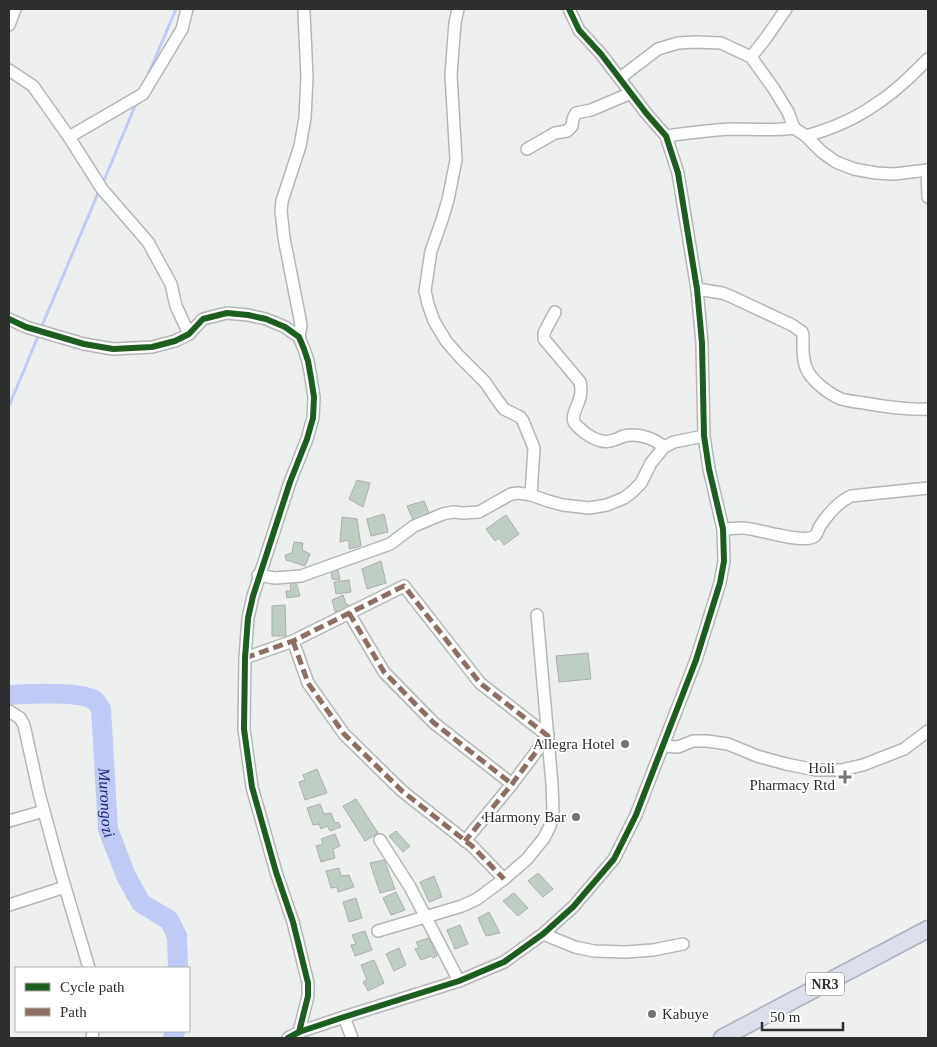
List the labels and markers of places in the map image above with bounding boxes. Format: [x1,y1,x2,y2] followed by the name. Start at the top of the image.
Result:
[533,736,615,752] place label: Allegra Hotel
[619,738,631,750] marker: Allegra Hotel
[750,760,835,793] place label: Holi Pharmacy Rtd
[839,771,851,783] marker: Holi Pharmacy Rtd
[484,809,566,825] place label: Harmony Bar
[570,811,582,823] marker: Harmony Bar
[662,1006,709,1022] place label: Kabuye
[646,1008,658,1020] marker: Kabuye

